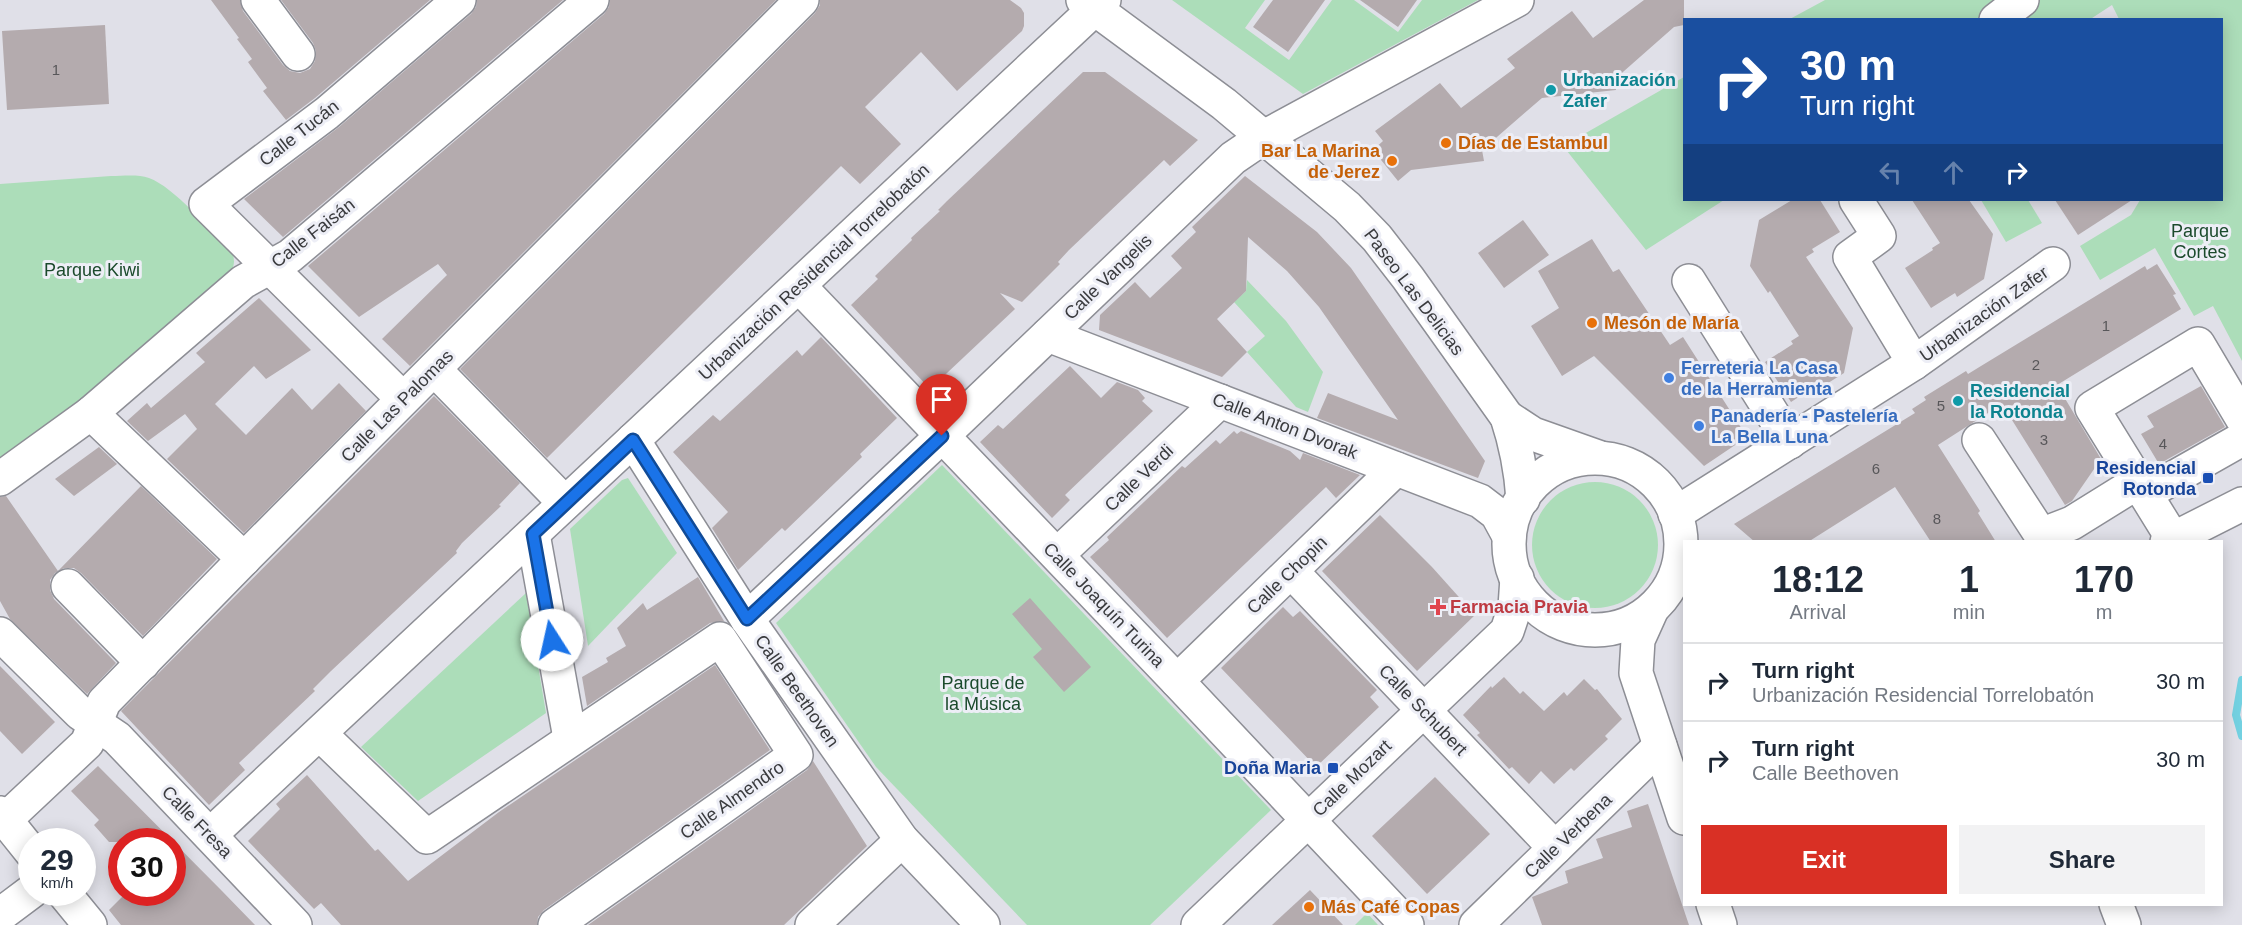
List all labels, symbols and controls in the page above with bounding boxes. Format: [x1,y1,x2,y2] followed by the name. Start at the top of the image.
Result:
[1701,42,1779,120] icon: right
[1800,42,1896,89] text: 30 m
[52,61,60,78] house number: 1
[1563,70,1676,111] place label: Urbanización Zafer
[1544,83,1558,97] marker: Urbanización Zafer
[1800,91,1915,121] text: Turn right
[255,96,343,170] street label: Calle Tucán
[1458,133,1608,153] place label: Días de Estambul
[1439,136,1453,150] marker: Días de Estambul
[1261,141,1381,182] place label: Bar La Marina de Jerez
[1385,154,1399,168] marker: Bar La Marina de Jerez
[1874,156,1907,189] icon: left
[1937,156,1970,189] icon: ahead
[2000,156,2033,189] icon: right
[695,160,933,384] street label: Urbanización Residencial Torrelobatón
[267,194,359,272] street label: Calle Faisán
[2171,221,2229,262] park label: Parque Cortes
[1360,225,1468,359] street label: Paseo Las Delicias
[1060,230,1156,324] street label: Calle Vangelis
[44,260,140,280] park label: Parque Kiwi
[1916,262,2052,366] street label: Urbanización Zafer
[1604,313,1740,333] place label: Mesón de María
[1585,316,1599,330] marker: Mesón de María
[2102,317,2110,334] house number: 1
[337,346,457,466] street label: Calle Las Palomas
[2032,356,2040,373] house number: 2
[1681,358,1839,399] place label: Ferreteria La Casa de la Herramienta
[1662,371,1676,385] marker: Ferreteria La Casa de la Herramienta
[916,374,967,436] pin
[1970,381,2070,422] place label: Residencial la Rotonda
[925,383,958,416] icon: arrive
[1209,389,1361,463] street label: Calle Anton Dvorak
[1951,394,1965,408] marker: Residencial la Rotonda
[1937,397,1945,414] house number: 5
[1711,406,1899,447] place label: Panadería - Pastelería La Bella Luna
[1692,419,1706,433] marker: Panadería - Pastelería La Bella Luna
[2040,431,2048,448] house number: 3
[2159,435,2167,452] house number: 4
[1101,441,1177,515] street label: Calle Verdi
[2096,458,2197,499] place label: Residencial Rotonda
[1872,460,1880,477] house number: 6
[2201,471,2215,485] marker: Residencial Rotonda
[1933,510,1941,527] house number: 8
[1243,532,1331,618] street label: Calle Chopin
[1039,539,1169,672] street label: Calle Joaquín Turina
[1772,559,1864,600] text: 18:12
[1959,559,1979,600] text: 1
[2074,559,2134,600] text: 170
[1450,597,1589,617] place label: Farmacia Pravia
[1431,600,1445,614] marker: Farmacia Pravia
[1790,601,1846,623] text: Arrival
[1953,601,1985,623] text: min
[2096,601,2112,623] text: m
[520,608,584,672] position arrow
[751,631,843,751] street label: Calle Beethoven
[1752,658,1854,683] text: Turn right
[1375,661,1471,759] street label: Calle Schubert
[1701,666,1734,699] icon: right
[2156,669,2205,694] text: 30 m
[941,673,1025,714] park label: Parque de la Música
[1752,684,2094,706] text: Urbanización Residencial Torrelobatón
[1309,736,1395,820] street label: Calle Mozart
[1752,736,1854,761] text: Turn right
[1701,744,1734,777] icon: right
[2156,747,2205,772] text: 30 m
[676,757,788,843] street label: Calle Almendro
[1224,758,1322,778] place label: Doña Maria
[1326,761,1340,775] marker: Doña Maria
[1752,762,1899,784] text: Calle Beethoven
[158,782,237,863] street label: Calle Fresa
[1520,789,1616,882] street label: Calle Verbena
[1701,825,1947,894] button: Exit
[1959,825,2205,894] button: Share
[108,828,186,906] speed limit sign: 30
[40,843,74,876] text: 29
[41,874,73,891] text: km/h
[1321,897,1460,917] place label: Más Café Copas
[1302,900,1316,914] marker: Más Café Copas

